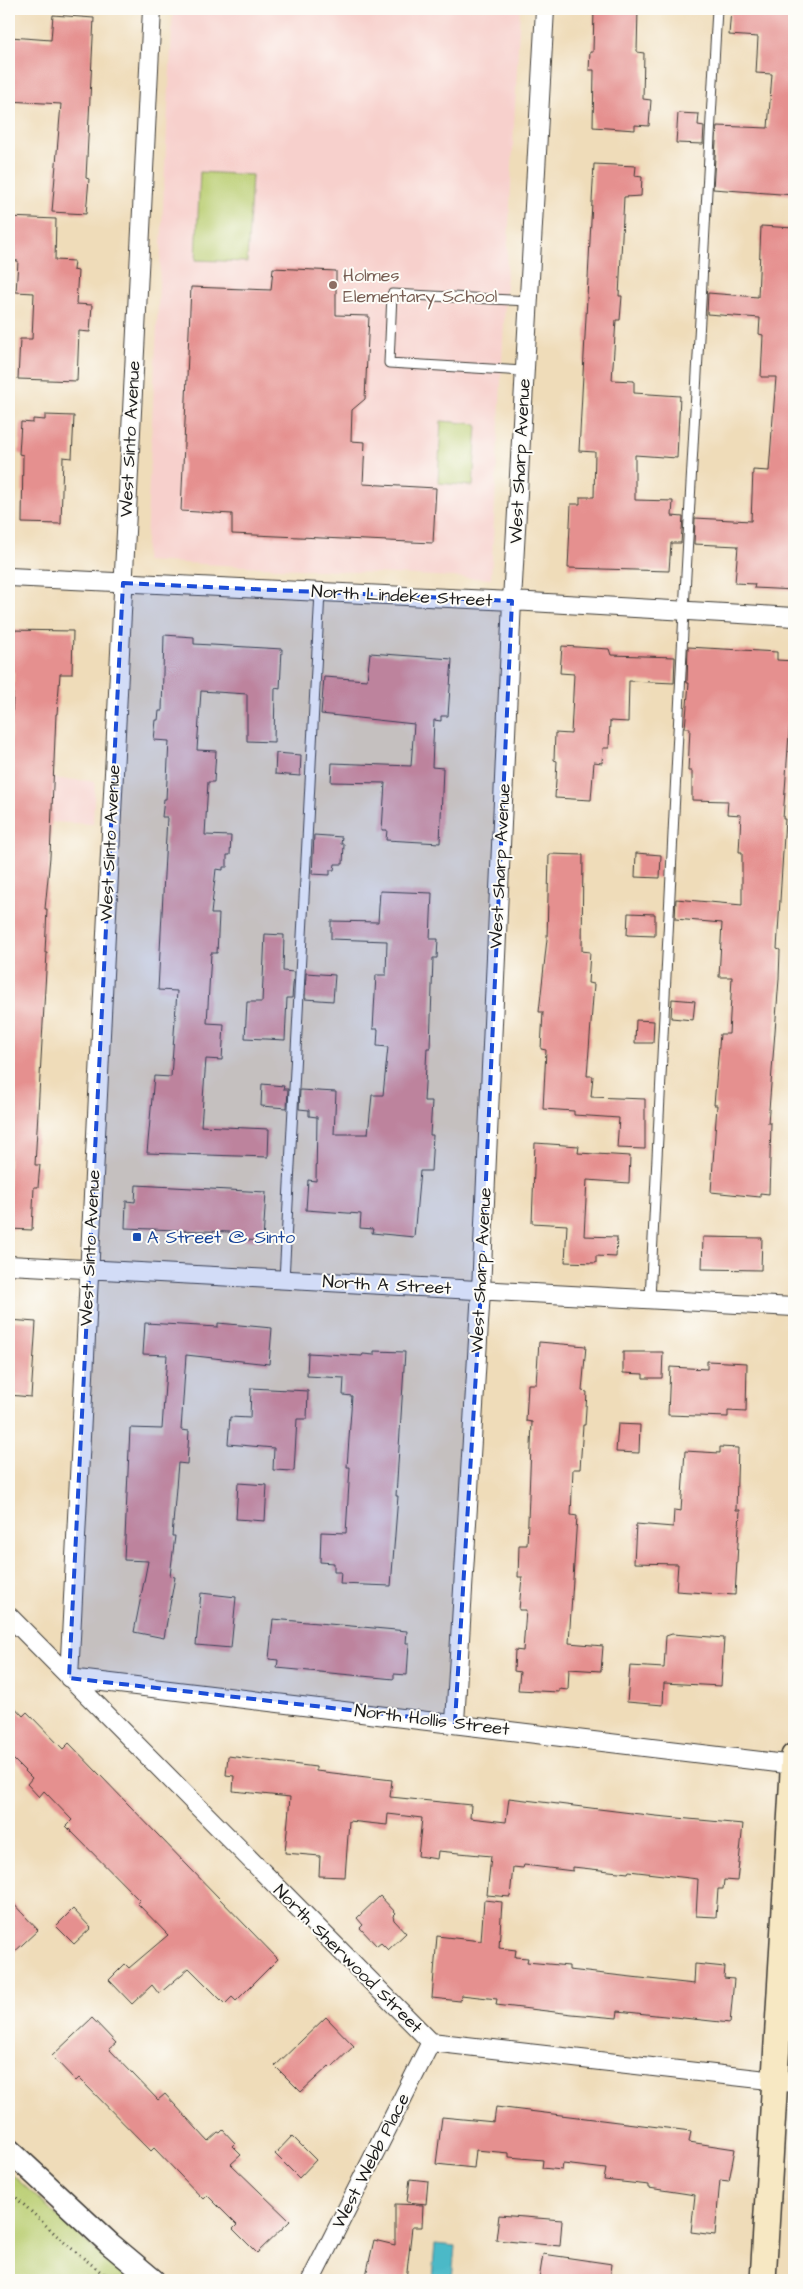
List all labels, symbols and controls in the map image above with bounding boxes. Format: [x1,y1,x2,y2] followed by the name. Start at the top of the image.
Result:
[343,263,498,310] place label: Holmes Elementary School
[327,279,339,291] marker: Holmes Elementary School
[113,360,147,518] street label: West Sinto Avenue
[503,377,537,544] street label: West Sharp Avenue
[311,579,494,613] street label: North Lindeke Street
[93,764,127,922] street label: West Sinto Avenue
[483,782,517,949] street label: West Sharp Avenue
[73,1169,107,1327] street label: West Sinto Avenue
[464,1186,498,1353] street label: West Sharp Avenue
[147,1225,295,1250] place label: A Street @ Sinto
[131,1231,143,1243] marker: A Street @ Sinto
[322,1269,453,1301] street label: North A Street
[353,1698,512,1742] street label: North Hollis Street
[268,1879,429,2040] street label: North Sherwood Street
[326,2089,416,2233] street label: West Webb Place

